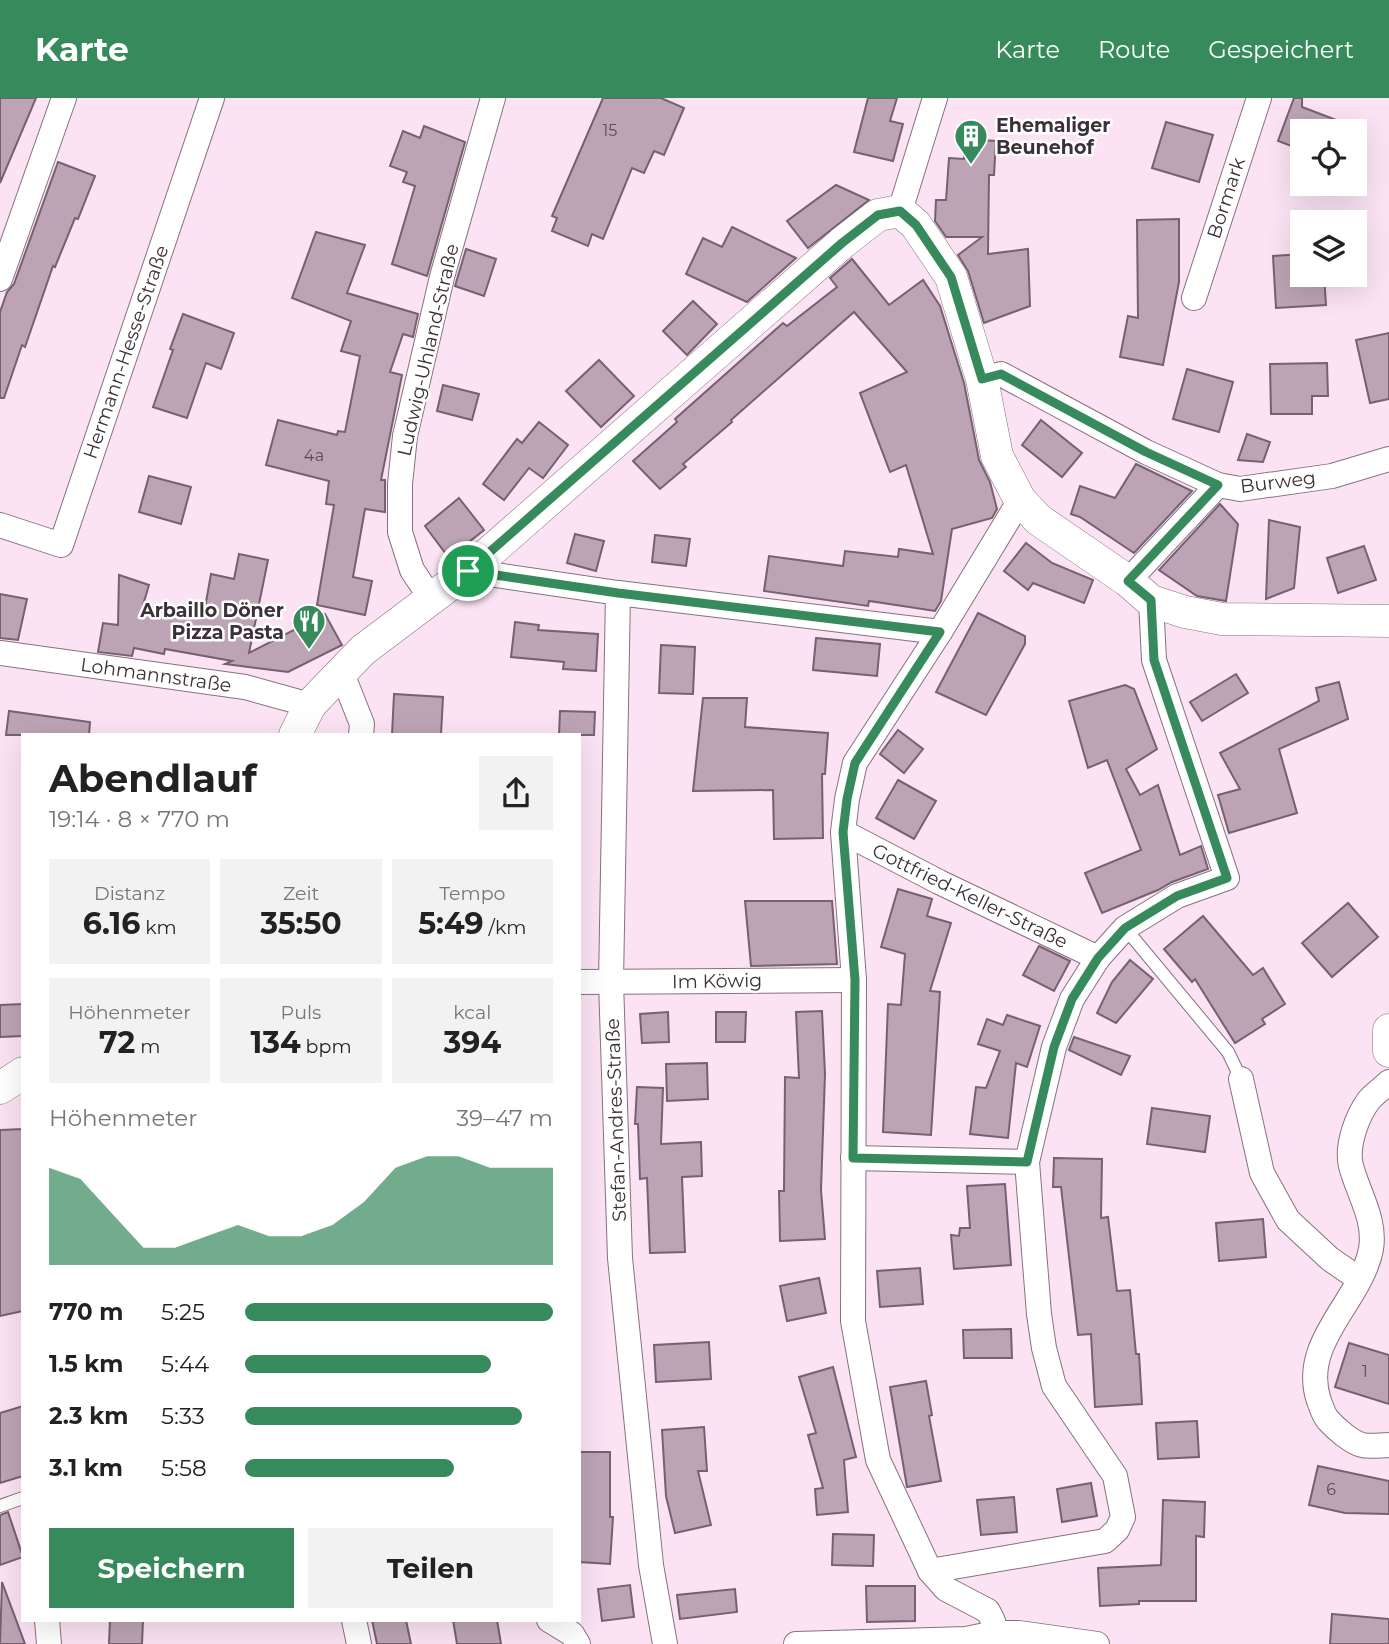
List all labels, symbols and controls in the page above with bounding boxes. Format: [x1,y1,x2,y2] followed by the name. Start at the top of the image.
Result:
[35,29,129,69] text: Karte
[995,35,1060,64] text: Karte
[1098,35,1170,64] text: Route
[1208,35,1354,64] text: Gespeichert
[996,114,1111,159] place label: Ehemaliger Beunehof
[952,117,990,166] building icon: Ehemaliger Beunehof
[1290,119,1367,287] map controls
[1290,119,1367,196] button: locate
[603,121,617,140] house number: 15
[1202,154,1250,241] street label: Bormark
[1290,210,1367,287] button: layers
[79,242,173,462] street label: Hermann-Hesse-Straße
[392,242,464,458] street label: Ludwig-Uhland-Straße
[304,446,324,465] house number: 4a
[1239,466,1317,498] street label: Burweg
[438,541,498,601] pin
[449,552,487,590] icon: arrive
[139,599,284,644] place label: Arbaillo Döner Pizza Pasta
[290,602,328,651] restaurant icon: Arbaillo Döner Pizza Pasta
[79,653,233,697] street label: Lohmannstraße
[49,755,257,802] text: Abendlauf
[479,756,553,830] button: share
[49,805,230,833] text: 19:14 · 8 × 770 m
[869,839,1071,953] street label: Gottfried-Keller-Straße
[94,882,165,905] text: Distanz
[283,882,319,905] text: Zeit
[439,882,505,905] text: Tempo
[83,905,140,942] text: 6.16
[260,905,342,942] text: 35:50
[418,905,484,942] text: 5:49
[140,916,177,939] text: km
[484,916,526,939] text: /km
[672,969,762,993] street label: Im Köwig
[68,1001,191,1024] text: Höhenmeter
[281,1001,321,1024] text: Puls
[453,1001,491,1024] text: kcal
[601,1018,631,1222] street label: Stefan-Andres-Straße
[99,1024,135,1061] text: 72
[250,1024,301,1061] text: 134
[444,1024,501,1061] text: 394
[135,1035,160,1058] text: m
[301,1035,352,1058] text: bpm
[49,1104,197,1132] text: Höhenmeter
[456,1104,553,1132] text: 39–47 m
[49,1298,123,1326] text: 770 m
[161,1298,205,1326] text: 5:25
[49,1350,123,1378] text: 1.5 km
[161,1350,209,1378] text: 5:44
[1362,1362,1368,1381] house number: 1
[49,1402,128,1430] text: 2.3 km
[161,1402,205,1430] text: 5:33
[49,1454,123,1482] text: 3.1 km
[161,1454,207,1482] text: 5:58
[1326,1480,1336,1499] house number: 6
[49,1528,294,1608] button: Speichern
[308,1528,553,1608] button: Teilen

